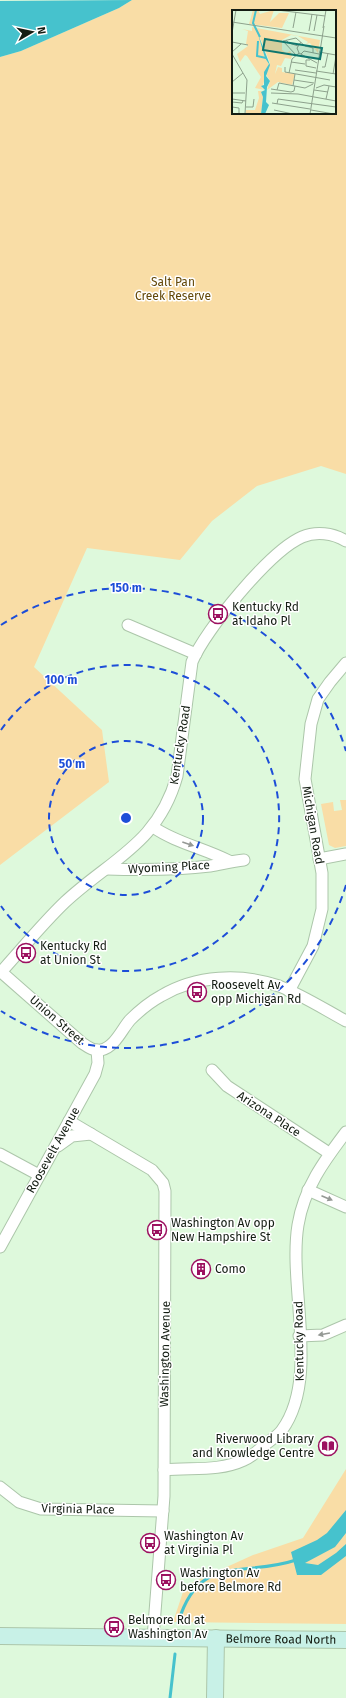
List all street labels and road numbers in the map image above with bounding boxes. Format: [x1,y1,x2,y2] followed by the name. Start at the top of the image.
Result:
[167,704,193,786] street label: Kentucky Road
[299,785,327,865] street label: Michigan Road
[128,858,210,876] street label: Wyoming Place
[27,992,88,1048] street label: Union Street
[235,1088,303,1140] street label: Arizona Place
[23,1104,83,1196] street label: Roosevelt Avenue
[157,1301,173,1407] street label: Washington Avenue
[291,1301,307,1381] street label: Kentucky Road
[41,1501,115,1517] street label: Virginia Place
[225,1632,336,1647] street label: Belmore Road North

